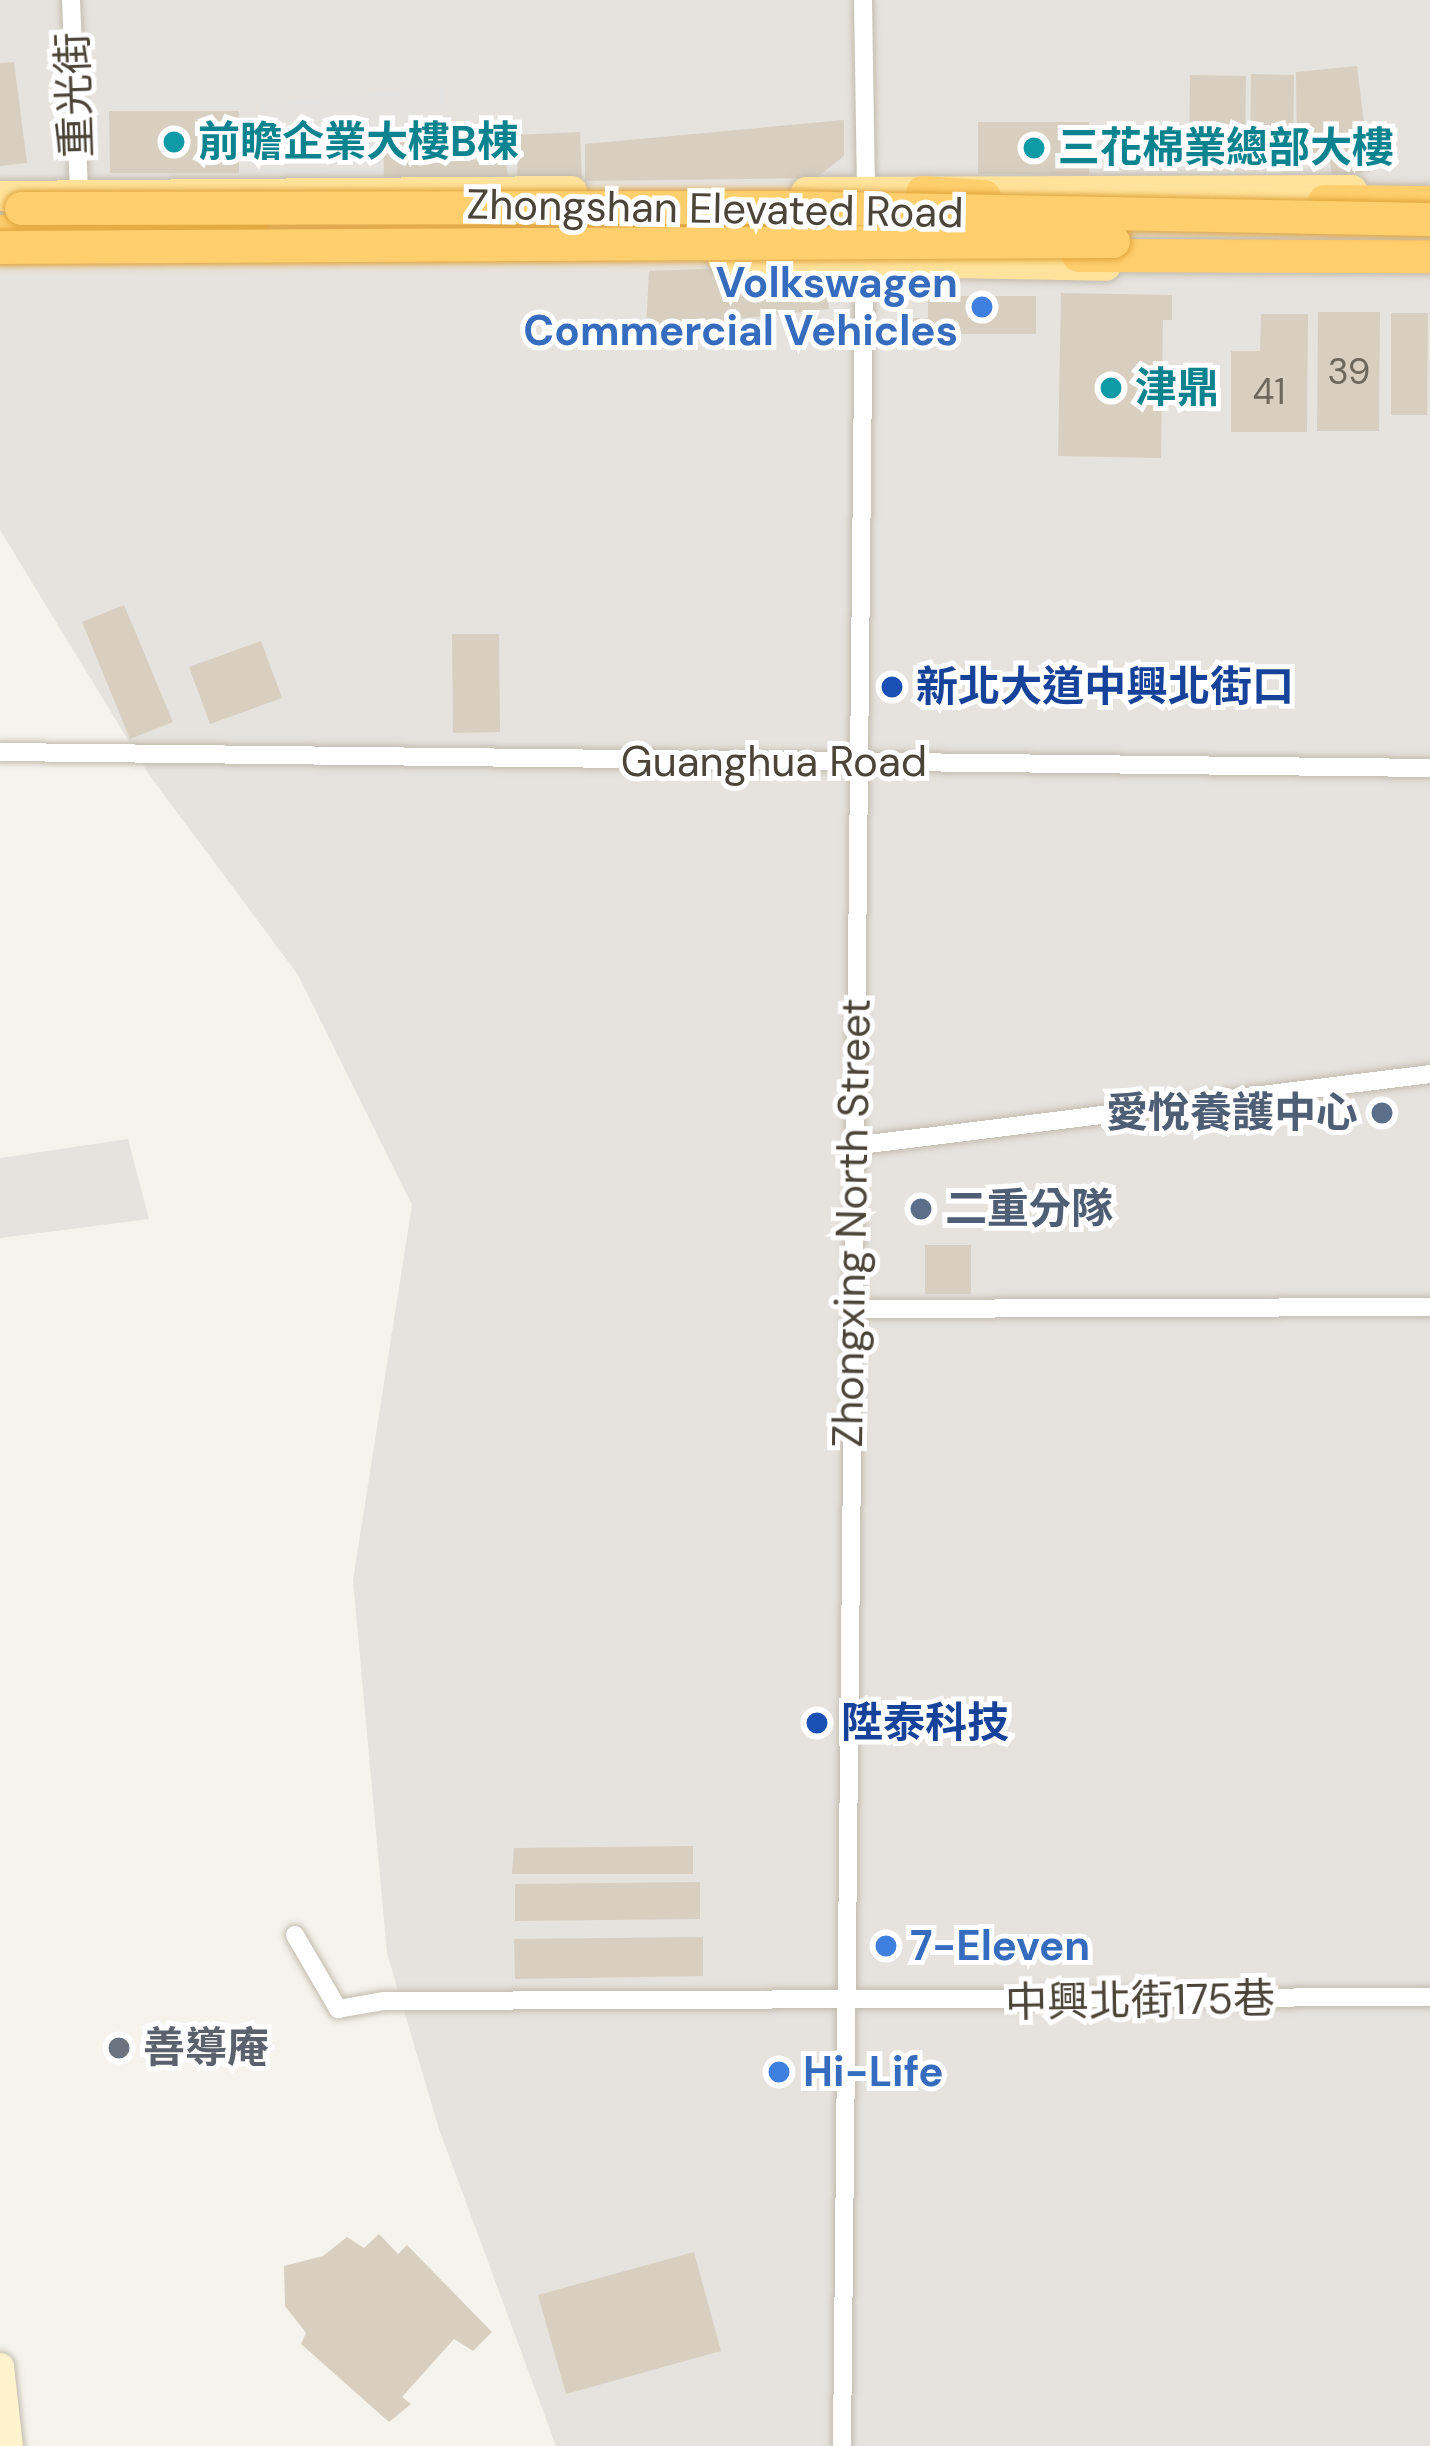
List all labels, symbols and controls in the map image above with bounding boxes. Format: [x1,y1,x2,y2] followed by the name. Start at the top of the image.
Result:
[48,31,102,159] street label: 重光街
[198,117,519,167] place label: 前瞻企業大樓B棟
[1058,123,1394,173] place label: 三花棉業總部大樓
[161,129,187,155] marker: 前瞻企業大樓B棟
[1021,135,1047,161] marker: 三花棉業總部大樓
[466,179,964,239] street label: Zhongshan Elevated Road
[523,258,958,356] place label: Volkswagen Commercial Vehicles
[969,294,995,320] marker: Volkswagen Commercial Vehicles
[1328,350,1370,394] house number: 39
[1135,363,1219,413] place label: 津鼎
[1252,370,1286,414] house number: 41
[1098,375,1124,401] marker: 津鼎
[916,662,1294,712] place label: 新北大道中興北街口
[879,674,905,700] marker: 新北大道中興北街口
[621,737,927,787] street label: Guanghua Road
[823,998,881,1448] street label: Zhongxing North Street
[1106,1088,1358,1138] place label: 愛悅養護中心
[1369,1100,1395,1126] marker: 愛悅養護中心
[945,1184,1113,1234] place label: 二重分隊
[908,1196,934,1222] marker: 二重分隊
[841,1698,1009,1748] place label: 陞泰科技
[804,1710,830,1736] marker: 陞泰科技
[910,1921,1090,1971] place label: 7-Eleven
[873,1933,899,1959] marker: 7-Eleven
[1005,1973,1275,2029] street label: 中興北街175巷
[143,2023,269,2073] place label: 善導庵
[106,2035,132,2061] marker: 善導庵
[803,2047,944,2097] place label: Hi-Life
[766,2059,792,2085] marker: Hi-Life

